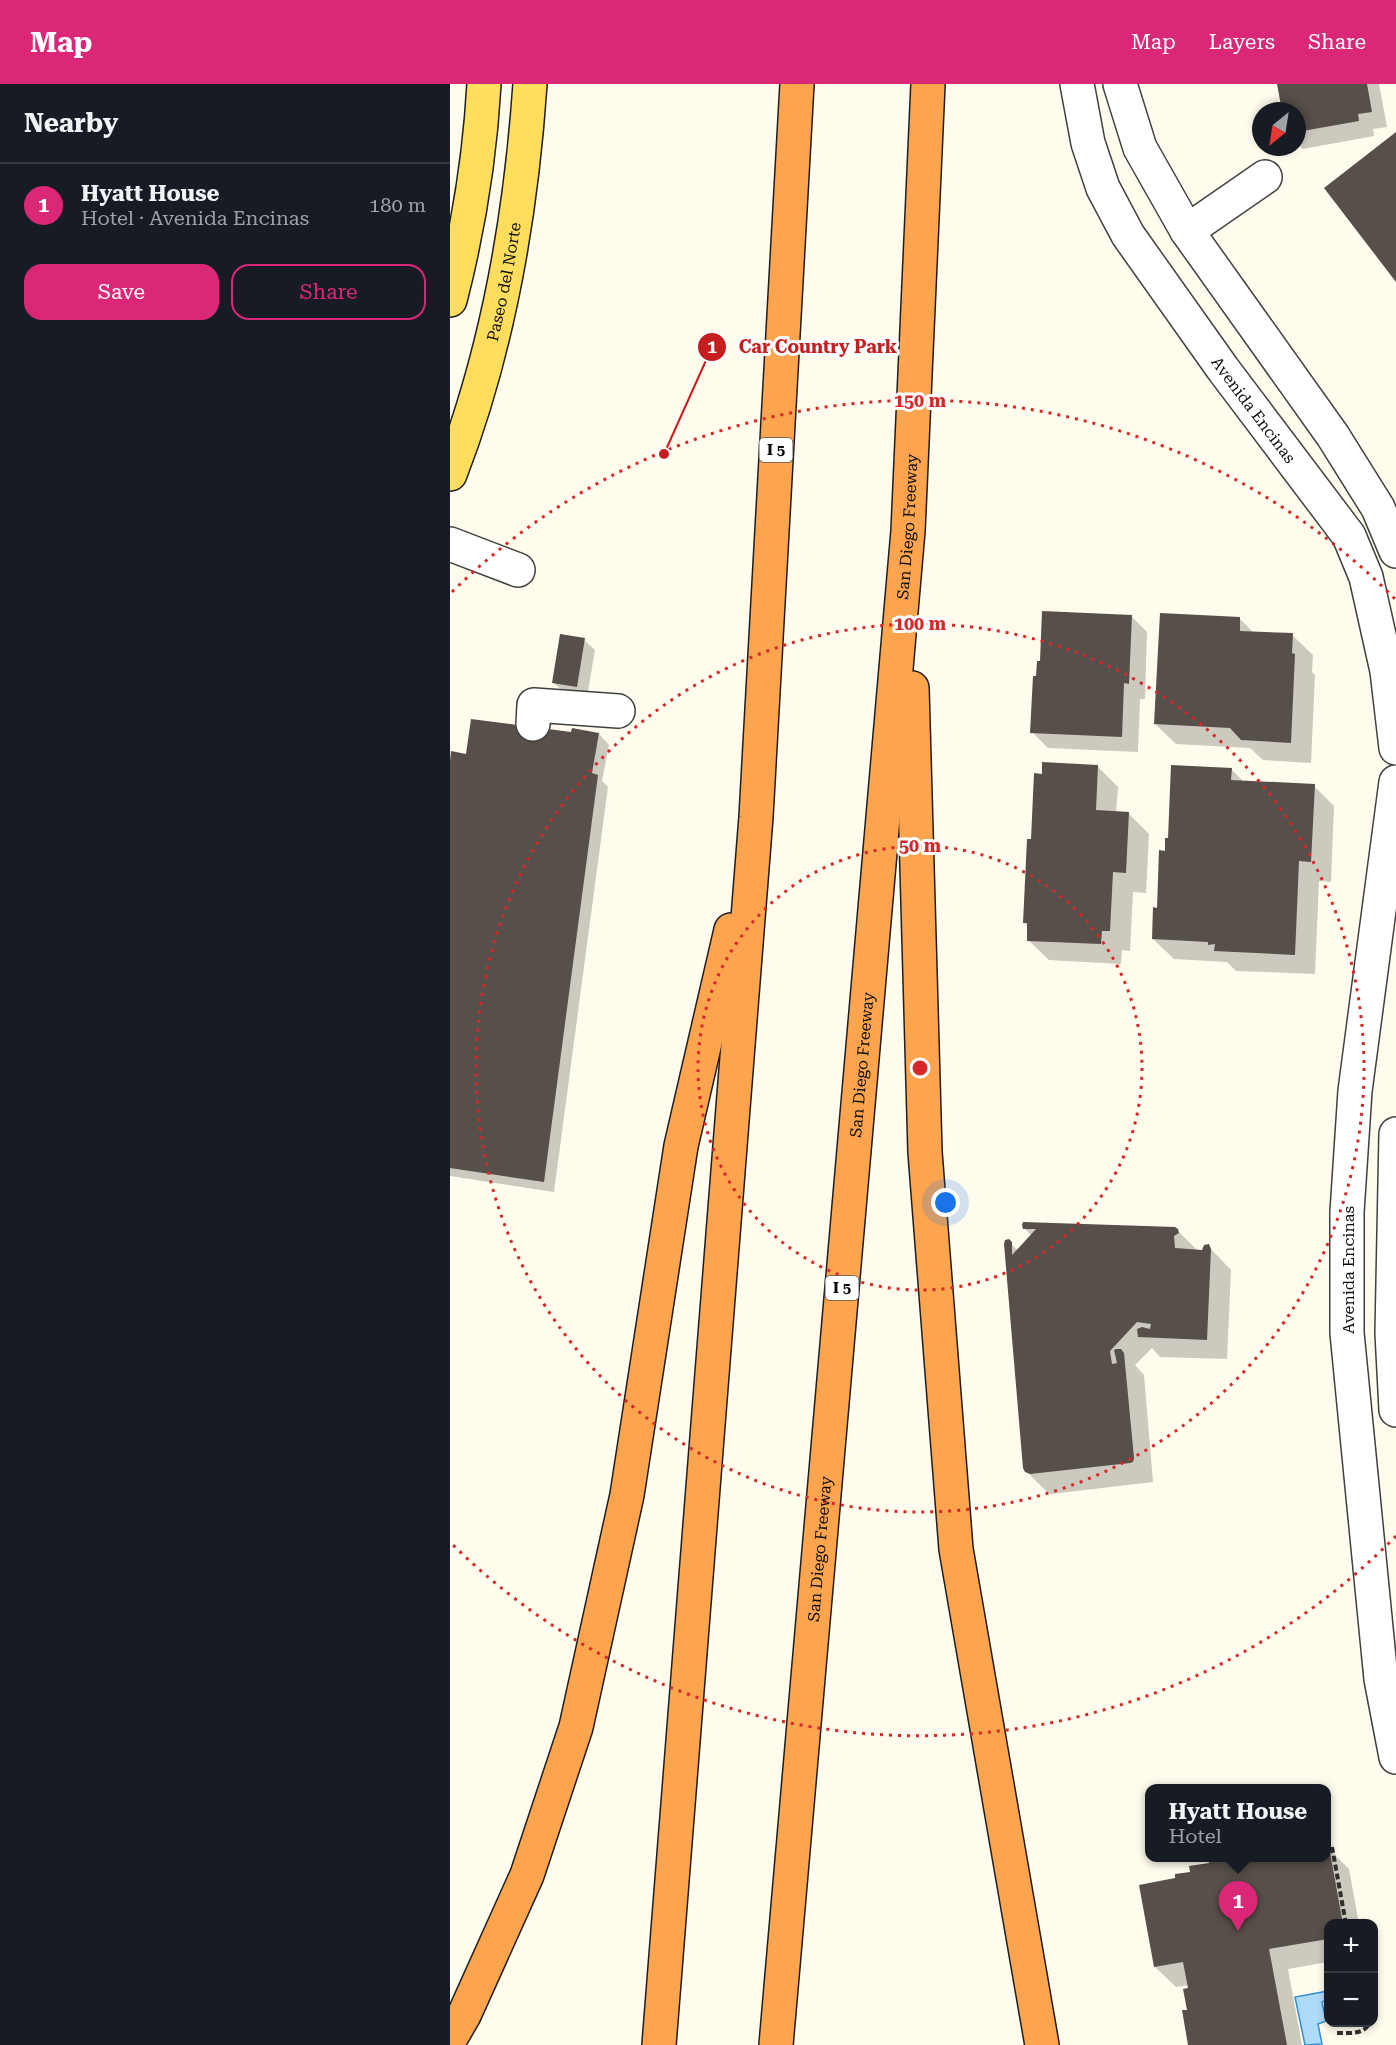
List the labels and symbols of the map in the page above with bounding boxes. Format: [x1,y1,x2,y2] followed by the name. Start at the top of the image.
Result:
[1252,102,1306,156] north arrow
[483,221,525,343] street label: Paseo del Norte
[697,329,910,365] callout: Car Country Park
[707,336,717,357] text: 1
[739,336,898,357] text: Car Country Park
[1207,353,1300,467] street label: Avenida Encinas
[894,390,947,411] text: 150 m
[760,438,792,462] road number: I 5
[893,453,921,600] street label: San Diego Freeway
[894,613,947,634] text: 100 m
[899,835,942,856] text: 50 m
[846,991,878,1138] street label: San Diego Freeway
[910,1058,930,1078] centre of rings
[931,1188,960,1217] your location
[1339,1206,1358,1334] street label: Avenida Encinas
[826,1276,858,1300] road number: I 5
[804,1475,836,1623] street label: San Diego Freeway
[1218,1882,1258,1931] pin: 1

